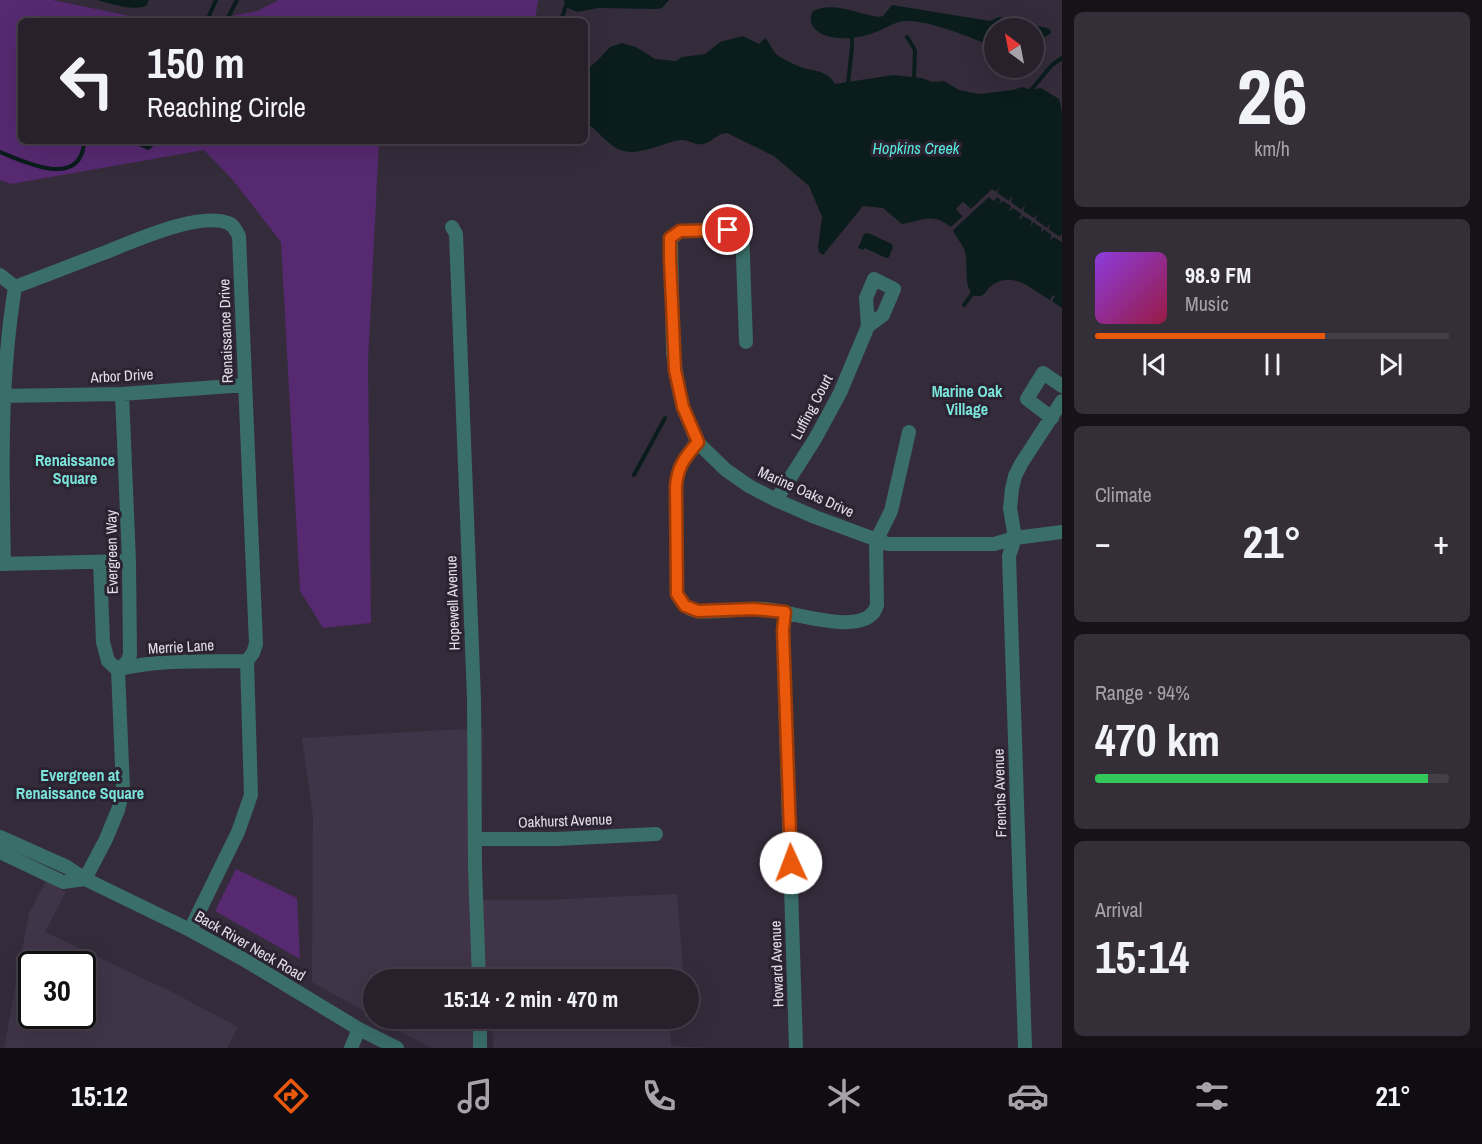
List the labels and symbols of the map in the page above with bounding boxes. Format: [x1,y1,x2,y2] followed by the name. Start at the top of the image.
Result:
[984,18,1044,78] north arrow
[873,137,960,159] water label: Hopkins Creek
[702,204,753,255] pin
[213,278,238,384] street label: Renaissance Drive
[89,363,154,388] street label: Arbor Drive
[786,370,838,443] street label: Luffing Court
[932,380,1003,420] district label: Marine Oak Village
[35,449,115,489] district label: Renaissance Square
[755,461,858,522] street label: Marine Oaks Drive
[100,509,123,594] street label: Evergreen Way
[440,555,465,651] street label: Hopewell Avenue
[147,634,215,659] street label: Merrie Lane
[987,748,1012,838] street label: Frenchs Avenue
[16,764,144,804] district label: Evergreen at Renaissance Square
[518,808,613,833] street label: Oakhurst Avenue
[759,831,823,895] position arrow
[191,905,309,986] street label: Back River Neck Road
[764,920,789,1008] street label: Howard Avenue
[18,951,96,1029] speed limit sign: 30

